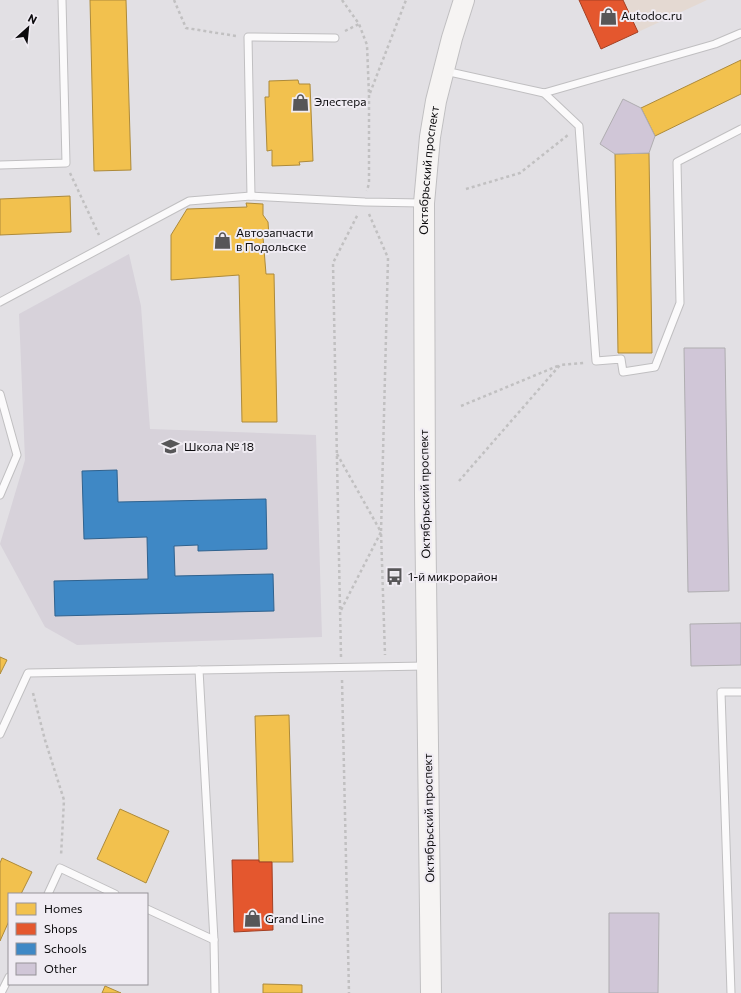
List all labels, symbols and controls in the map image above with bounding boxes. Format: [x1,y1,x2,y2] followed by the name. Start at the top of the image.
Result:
[598,6,618,26] shop icon: Autodoc.ru
[8,8,48,48] north arrow
[621,8,682,22] place label: Autodoc.ru
[26,11,39,26] text: N
[291,92,311,112] shop icon: Элестера
[314,94,366,108] place label: Элестера
[416,104,441,235] street label: Октябрьский проспект
[236,225,313,253] place label: Автозапчасти в Подольске
[213,230,233,250] shop icon: Автозапчасти в Подольске
[416,429,432,559] street label: Октябрьский проспект
[161,437,181,457] school or university icon: Школа № 18
[184,439,254,453] place label: Школа № 18
[385,567,405,587] bus stop icon: 1-й микрорайон
[408,569,498,583] place label: 1-й микрорайон
[420,753,436,883] street label: Октябрьский проспект
[8,893,148,985] legend
[44,901,82,915] text: Homes
[242,909,262,929] shop icon: Grand Line
[265,911,324,925] place label: Grand Line
[44,921,78,935] text: Shops
[44,941,87,955] text: Schools
[44,961,77,975] text: Other

